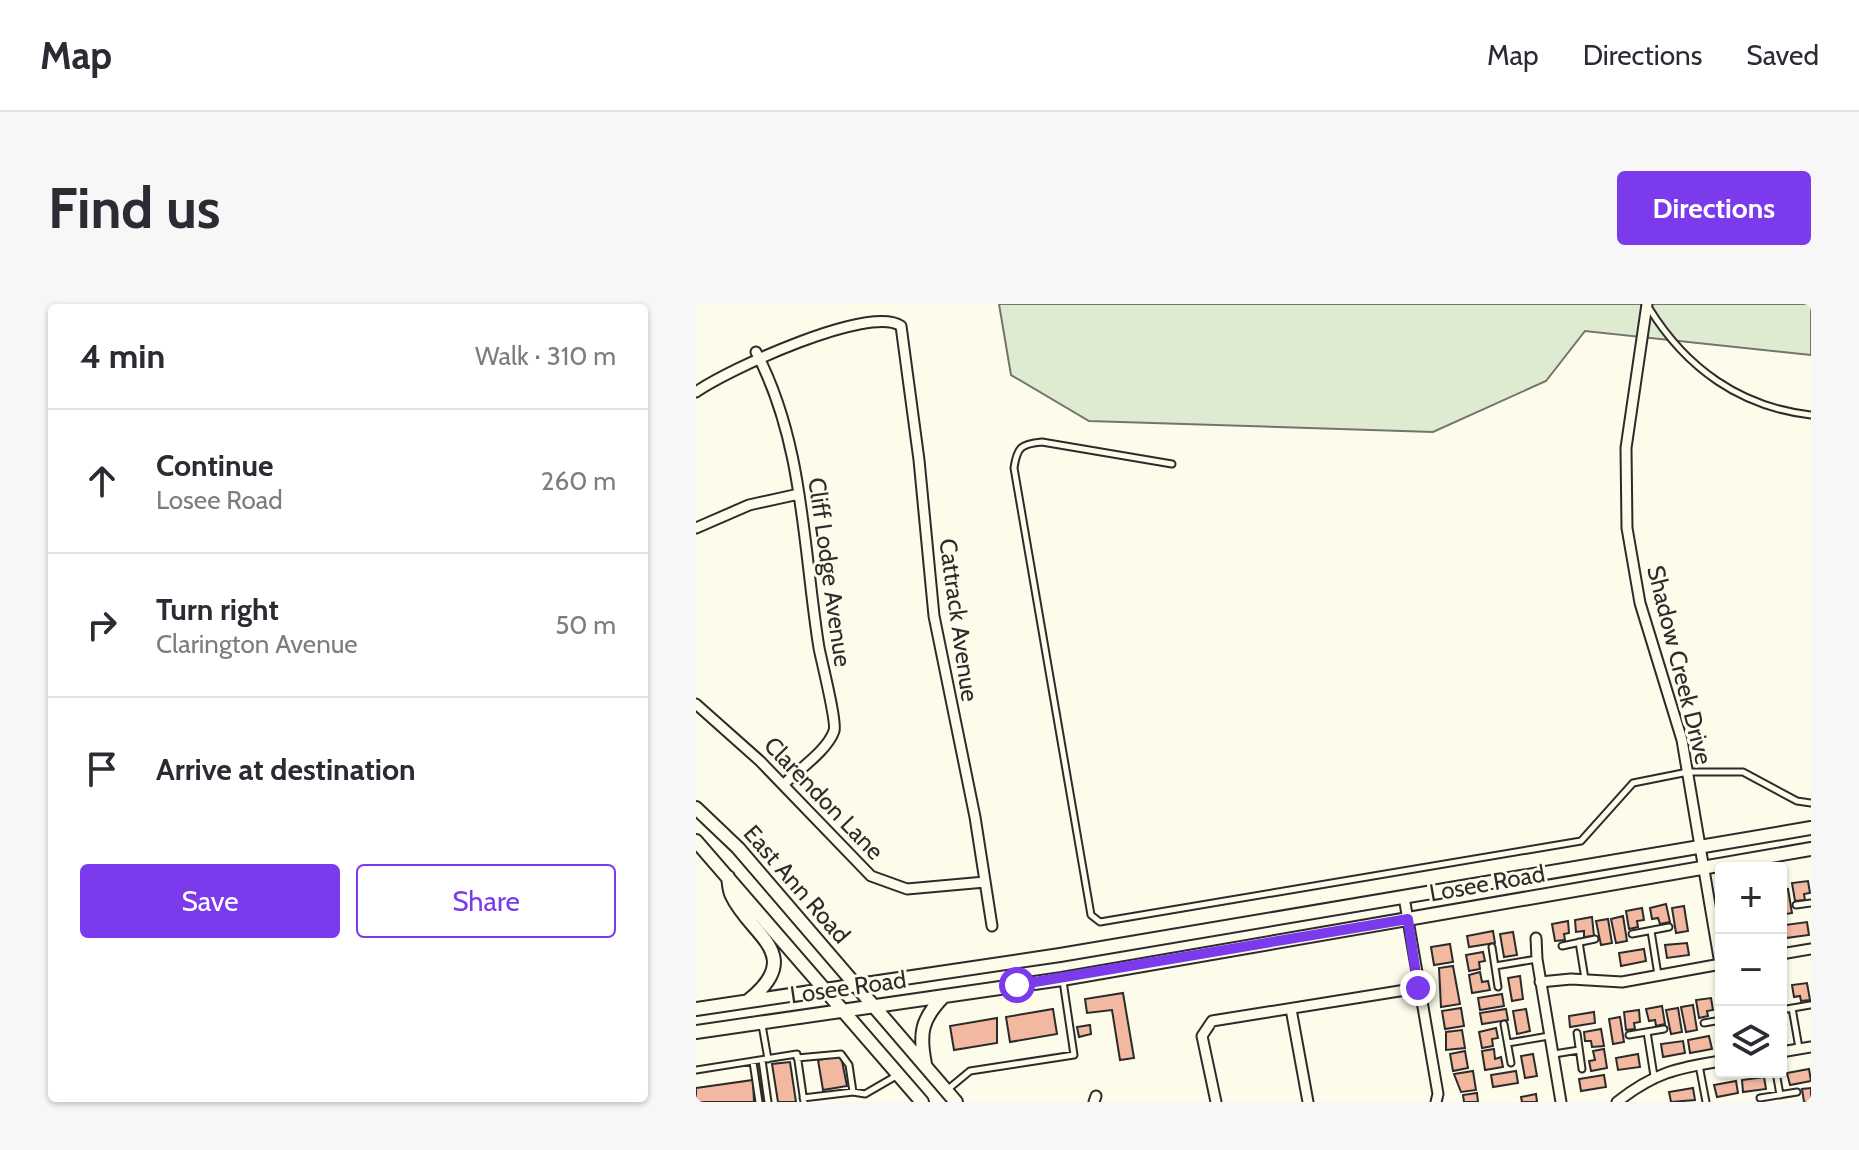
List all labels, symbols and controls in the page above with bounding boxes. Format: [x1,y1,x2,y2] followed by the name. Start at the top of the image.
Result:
[40,32,112,79] text: Map
[1487,38,1539,72] text: Map
[1583,38,1702,72] text: Directions
[1746,38,1819,72] text: Saved
[1617,171,1811,245] button: Directions
[48,174,221,242] text: Find us
[80,335,165,377] text: 4 min
[475,340,616,372] text: Walk · 310 m
[156,447,273,484] text: Continue
[80,459,124,503] icon: ahead
[541,465,616,497] text: 260 m
[802,475,858,669] street label: Cliff Lodge Avenue
[156,484,283,516] text: Losee Road
[933,537,985,703] street label: Cattrack Avenue
[1641,562,1719,768] street label: Shadow Creek Drive
[156,591,279,628] text: Turn right
[80,603,124,647] icon: right
[555,609,616,641] text: 50 m
[156,628,358,660] text: Clarington Avenue
[758,731,890,865] street label: Clarendon Lane
[80,747,124,791] icon: arrive
[156,751,416,788] text: Arrive at destination
[738,819,856,949] street label: East Ann Road
[1427,859,1547,907] street label: Losee Road
[1715,862,1787,1078] map controls
[1715,862,1787,934] button: +
[80,864,340,938] button: Save
[356,864,616,938] button: Share
[1715,934,1787,1006] button: −
[788,965,908,1009] street label: Losee Road
[999,967,1035,1003] route start
[1400,970,1436,1006] route end
[1715,1006,1787,1078] button: layers

